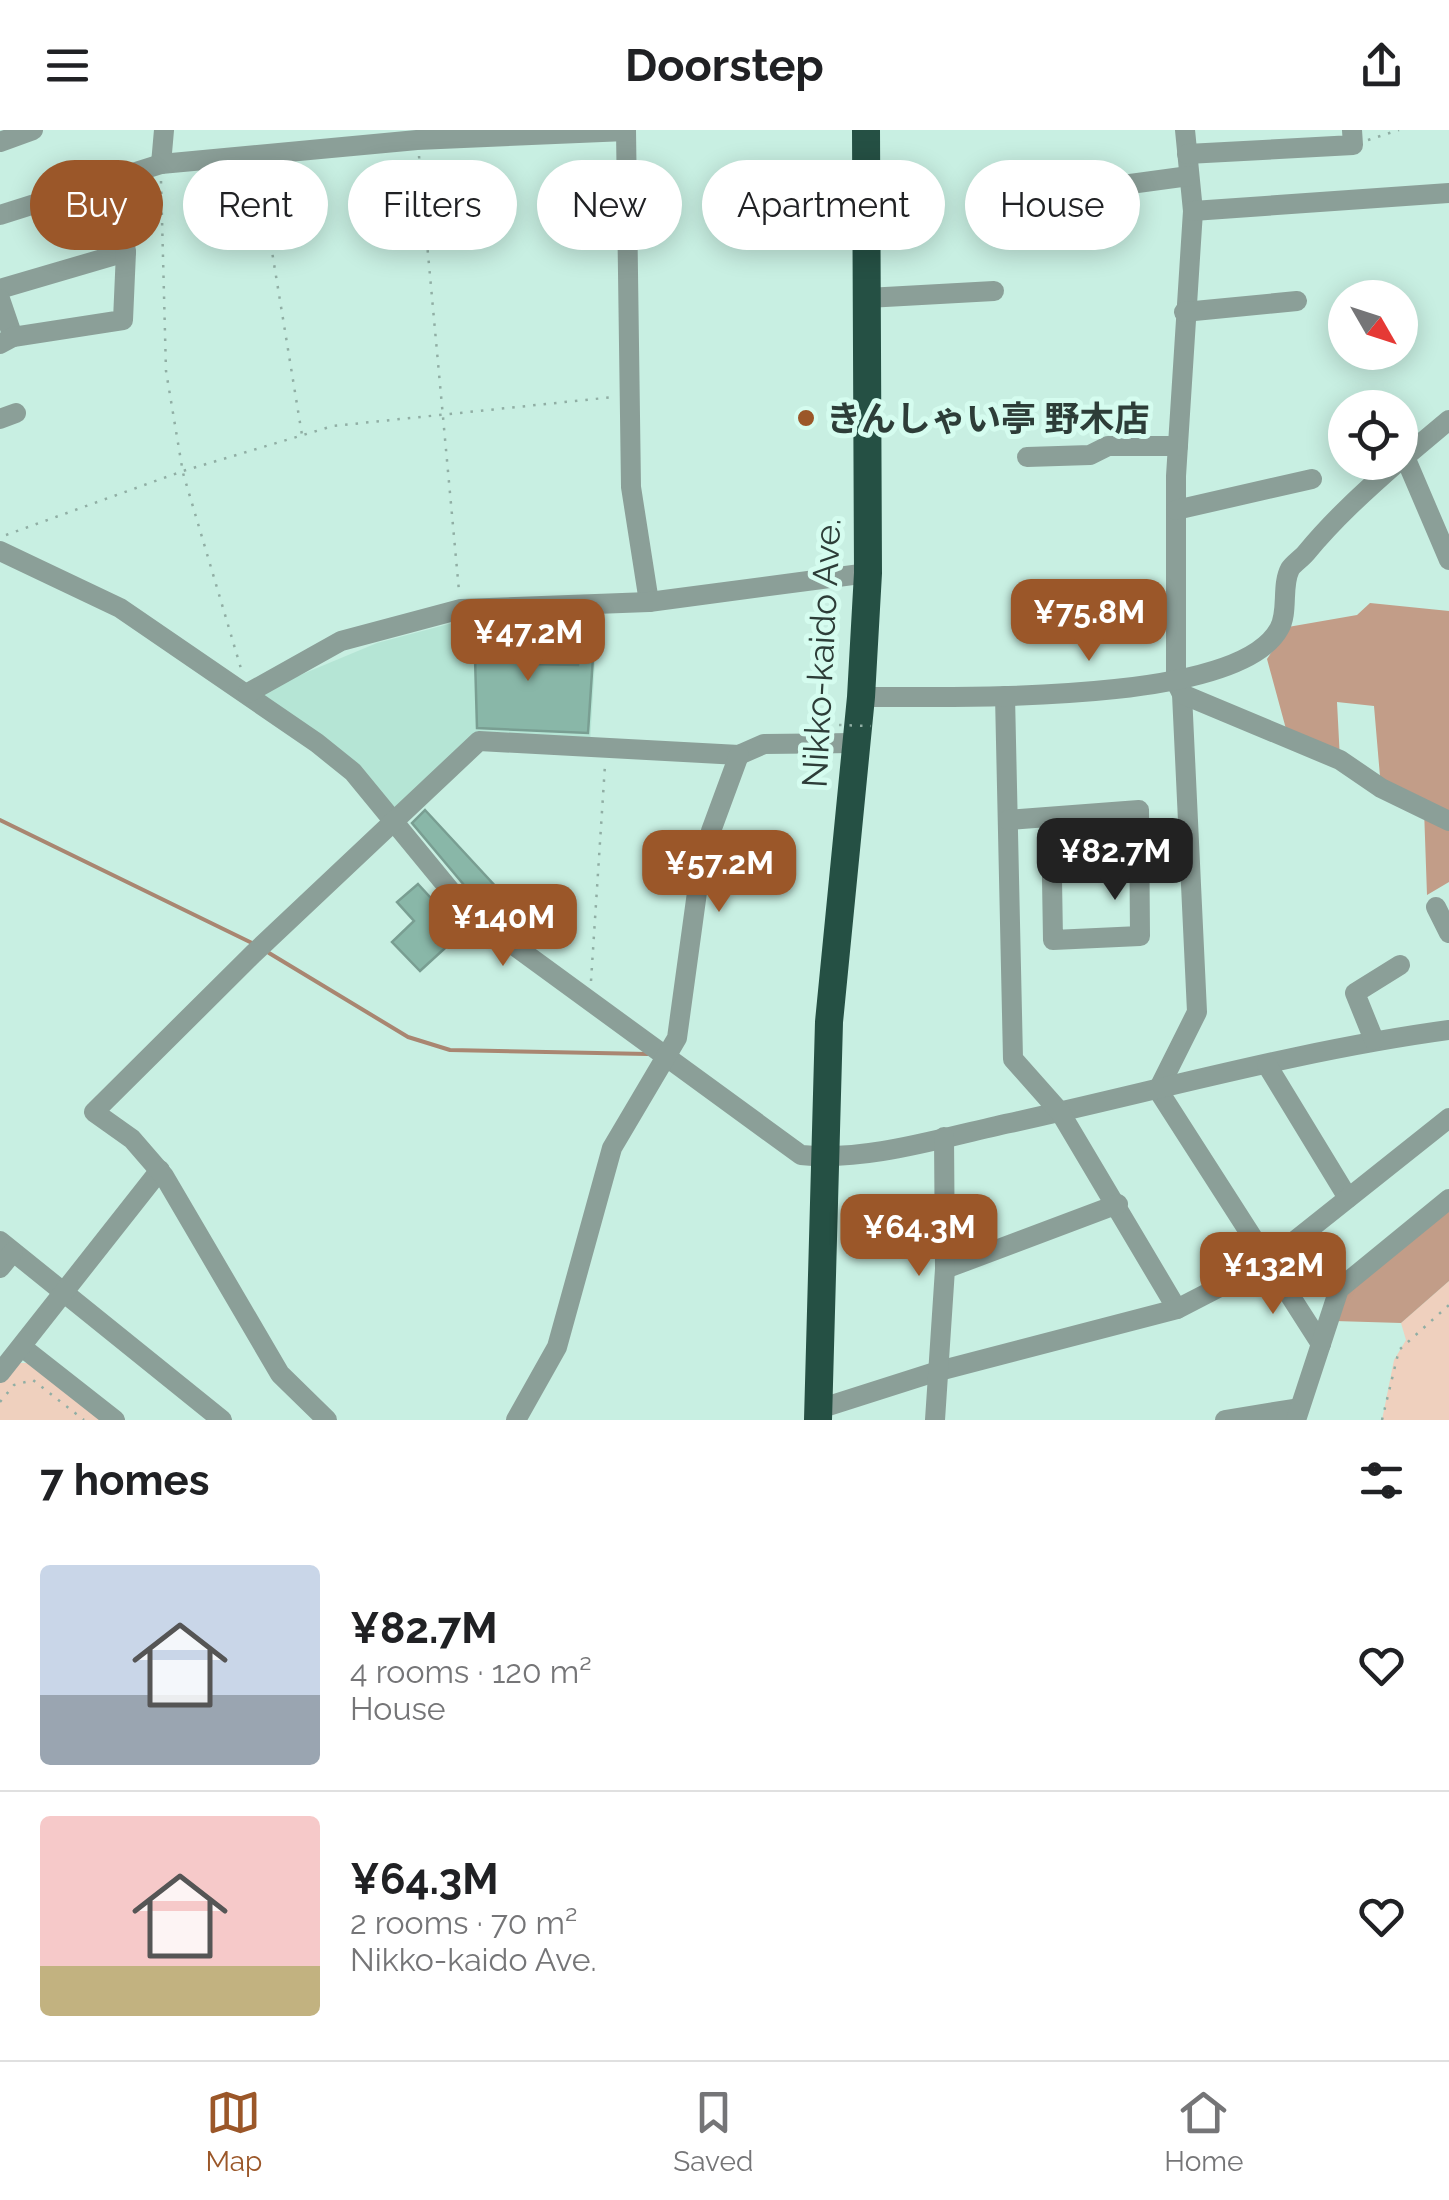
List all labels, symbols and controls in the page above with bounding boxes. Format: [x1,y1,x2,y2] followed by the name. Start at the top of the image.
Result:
[40,38,95,93] icon: menu
[1354,38,1409,93] icon: share
[625,39,824,92] text: Doorstep
[30,160,163,250] chip: Buy
[183,160,328,250] chip: Rent
[348,160,517,250] chip: Filters
[537,160,682,250] chip: New
[702,160,945,250] chip: Apartment
[965,160,1140,250] chip: House
[1328,280,1418,370] north arrow
[1328,280,1418,480] map controls
[1328,390,1418,480] button: locate
[826,398,1149,439] place label: きんしゃい亭 野木店
[795,407,817,429] marker: きんしゃい亭 野木店
[793,517,849,789] street label: Nikko-kaido Ave.
[1008,579,1170,664] pin: ¥75.8M
[1033,593,1145,630] text: ¥75.8M
[447,599,609,684] pin: ¥47.2M
[473,613,583,650] text: ¥47.2M
[1034,818,1196,903] pin: ¥82.7M
[638,830,800,915] pin: ¥57.2M
[1059,832,1171,869] text: ¥82.7M
[664,844,774,881] text: ¥57.2M
[433,884,573,969] pin: ¥140M
[451,898,555,935] text: ¥140M
[838,1194,1000,1279] pin: ¥64.3M
[862,1208,976,1245] text: ¥64.3M
[1203,1232,1343,1317] pin: ¥132M
[1222,1246,1324,1283] text: ¥132M
[1354,1453,1409,1508] icon: filters
[40,1456,209,1505] text: 7 homes
[350,1604,497,1653] text: ¥82.7M
[120,1605,240,1725] icon: home
[1354,1638,1409,1693] icon: heart
[350,1653,592,1690] text: 4 rooms · 120 m²
[350,1690,446,1727] text: House
[350,1855,499,1904] text: ¥64.3M
[120,1856,240,1976] icon: home
[1354,1889,1409,1944] icon: heart
[350,1904,577,1941] text: 2 rooms · 70 m²
[350,1941,597,1978] text: Nikko-kaido Ave.
[205,2085,262,2178] tab: Map
[673,2085,753,2178] tab: Saved
[1164,2085,1244,2178] tab: Home

